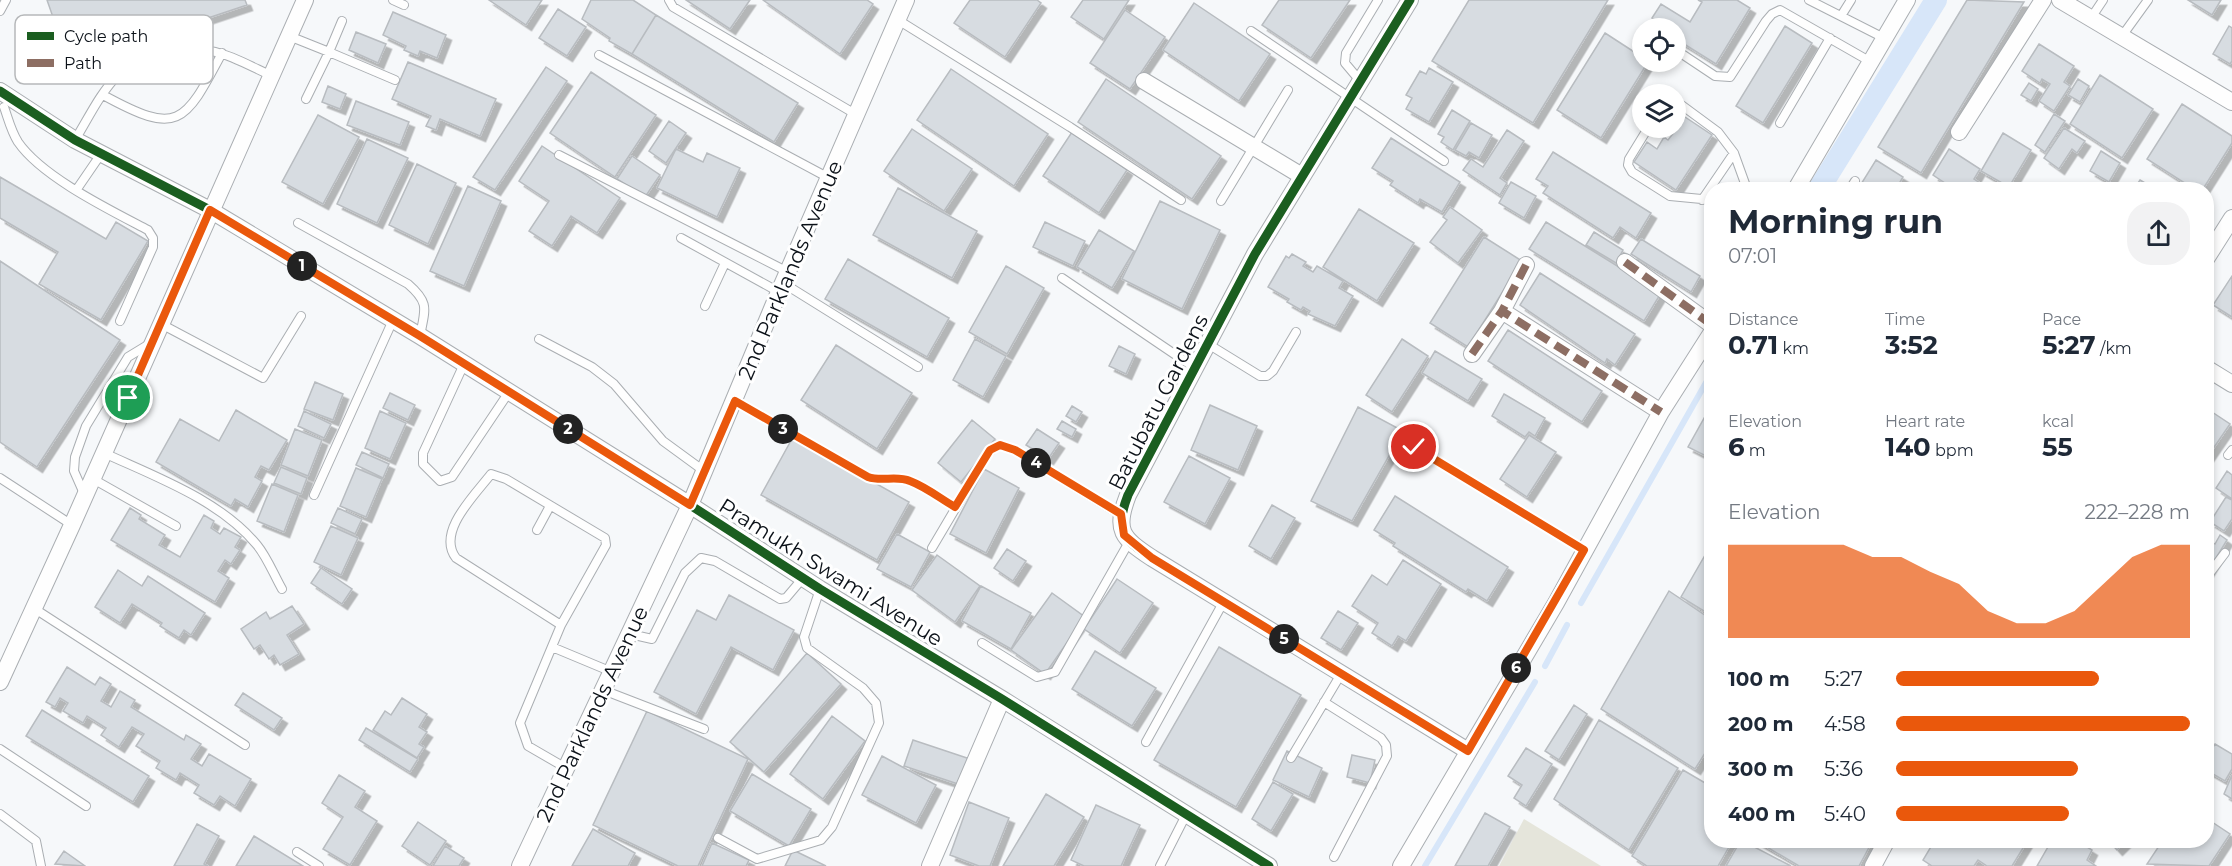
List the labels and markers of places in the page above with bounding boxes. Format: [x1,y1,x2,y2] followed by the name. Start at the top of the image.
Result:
[287,251,317,281] pin: 1
[102,372,153,423] pin
[553,414,583,444] pin: 2
[768,414,798,444] pin: 3
[1388,421,1439,472] pin
[1021,448,1051,478] pin: 4
[1269,624,1299,654] pin: 5
[1501,653,1531,683] pin: 6

